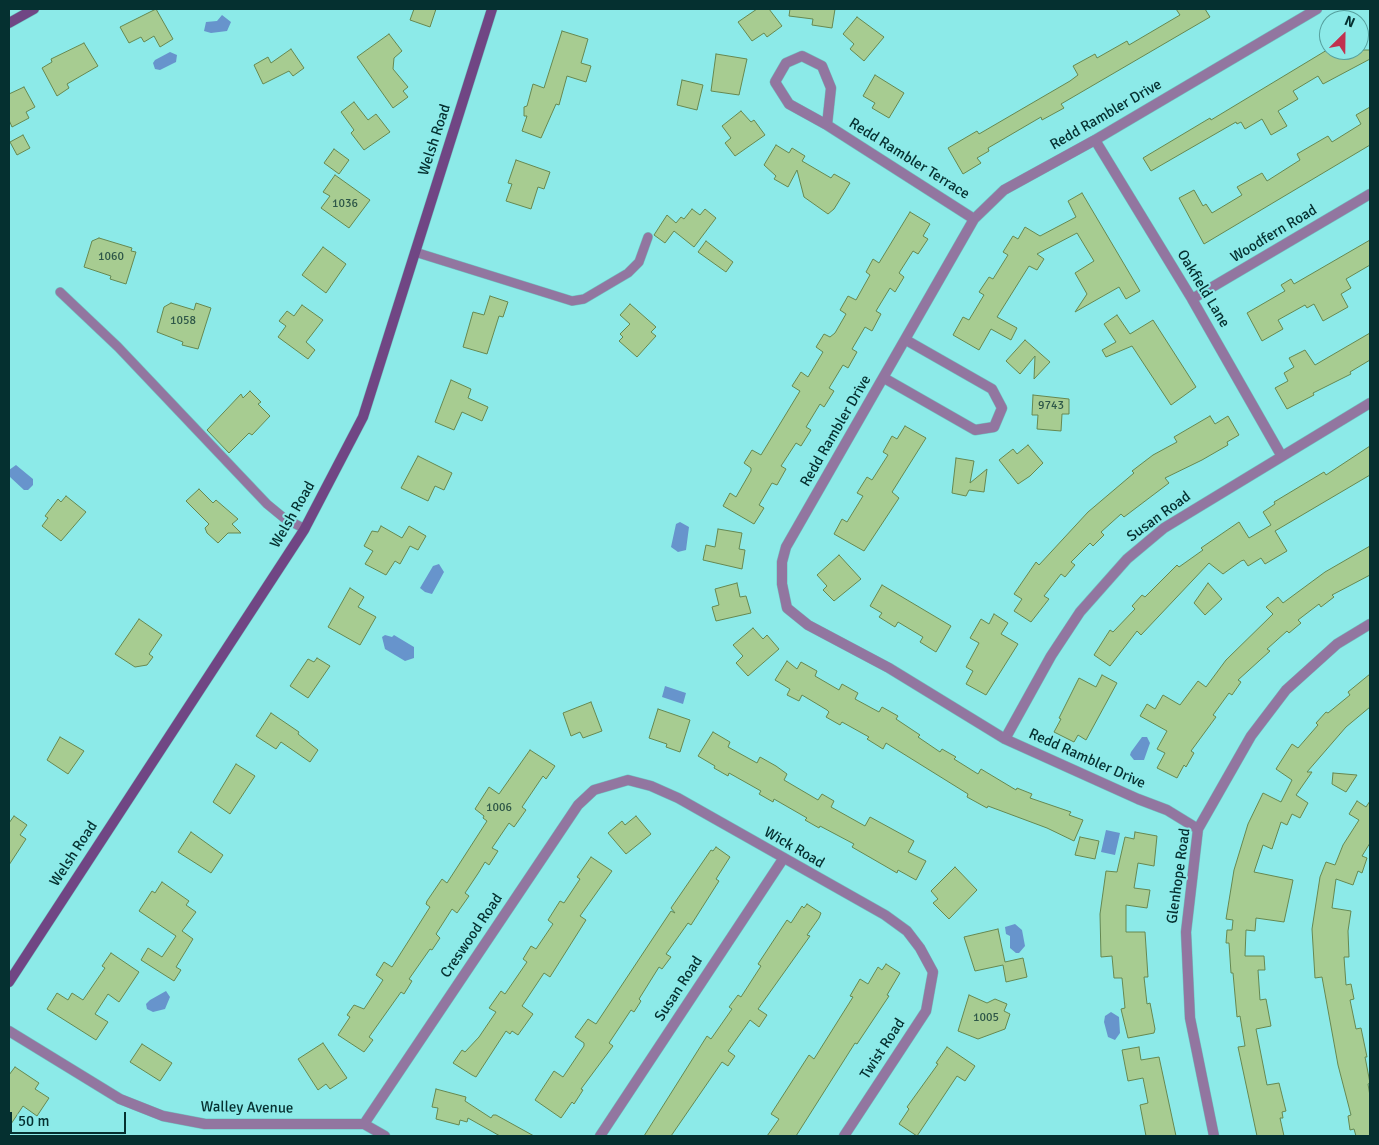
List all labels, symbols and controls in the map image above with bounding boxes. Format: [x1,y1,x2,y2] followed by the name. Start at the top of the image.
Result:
[1319,10,1369,60] north arrow
[1342,12,1357,31] text: N
[1047,76,1165,154] street label: Redd Rambler Drive
[415,102,455,178] street label: Welsh Road
[845,115,973,203] street label: Redd Rambler Terrace
[332,197,358,211] house number: 1036
[1228,201,1320,267] street label: Woodfern Road
[1173,247,1233,331] street label: Oakfield Lane
[98,250,124,264] house number: 1060
[170,314,196,328] house number: 1058
[797,372,875,490] street label: Redd Rambler Drive
[1038,399,1064,413] house number: 9743
[267,478,319,552] street label: Welsh Road
[1124,488,1194,546] street label: Susan Road
[1026,725,1148,793] street label: Redd Rambler Drive
[486,801,512,815] house number: 1006
[46,818,102,890] street label: Welsh Road
[761,824,827,872] street label: Wick Road
[1163,827,1195,925] street label: Glenhope Road
[437,890,507,982] street label: Creswood Road
[651,953,707,1025] street label: Susan Road
[973,1011,999,1025] house number: 1005
[857,1015,909,1083] street label: Twist Road
[200,1098,294,1118] street label: Walley Avenue
[12,1102,129,1134] scale bar
[18,1112,49,1130] text: 50 m

